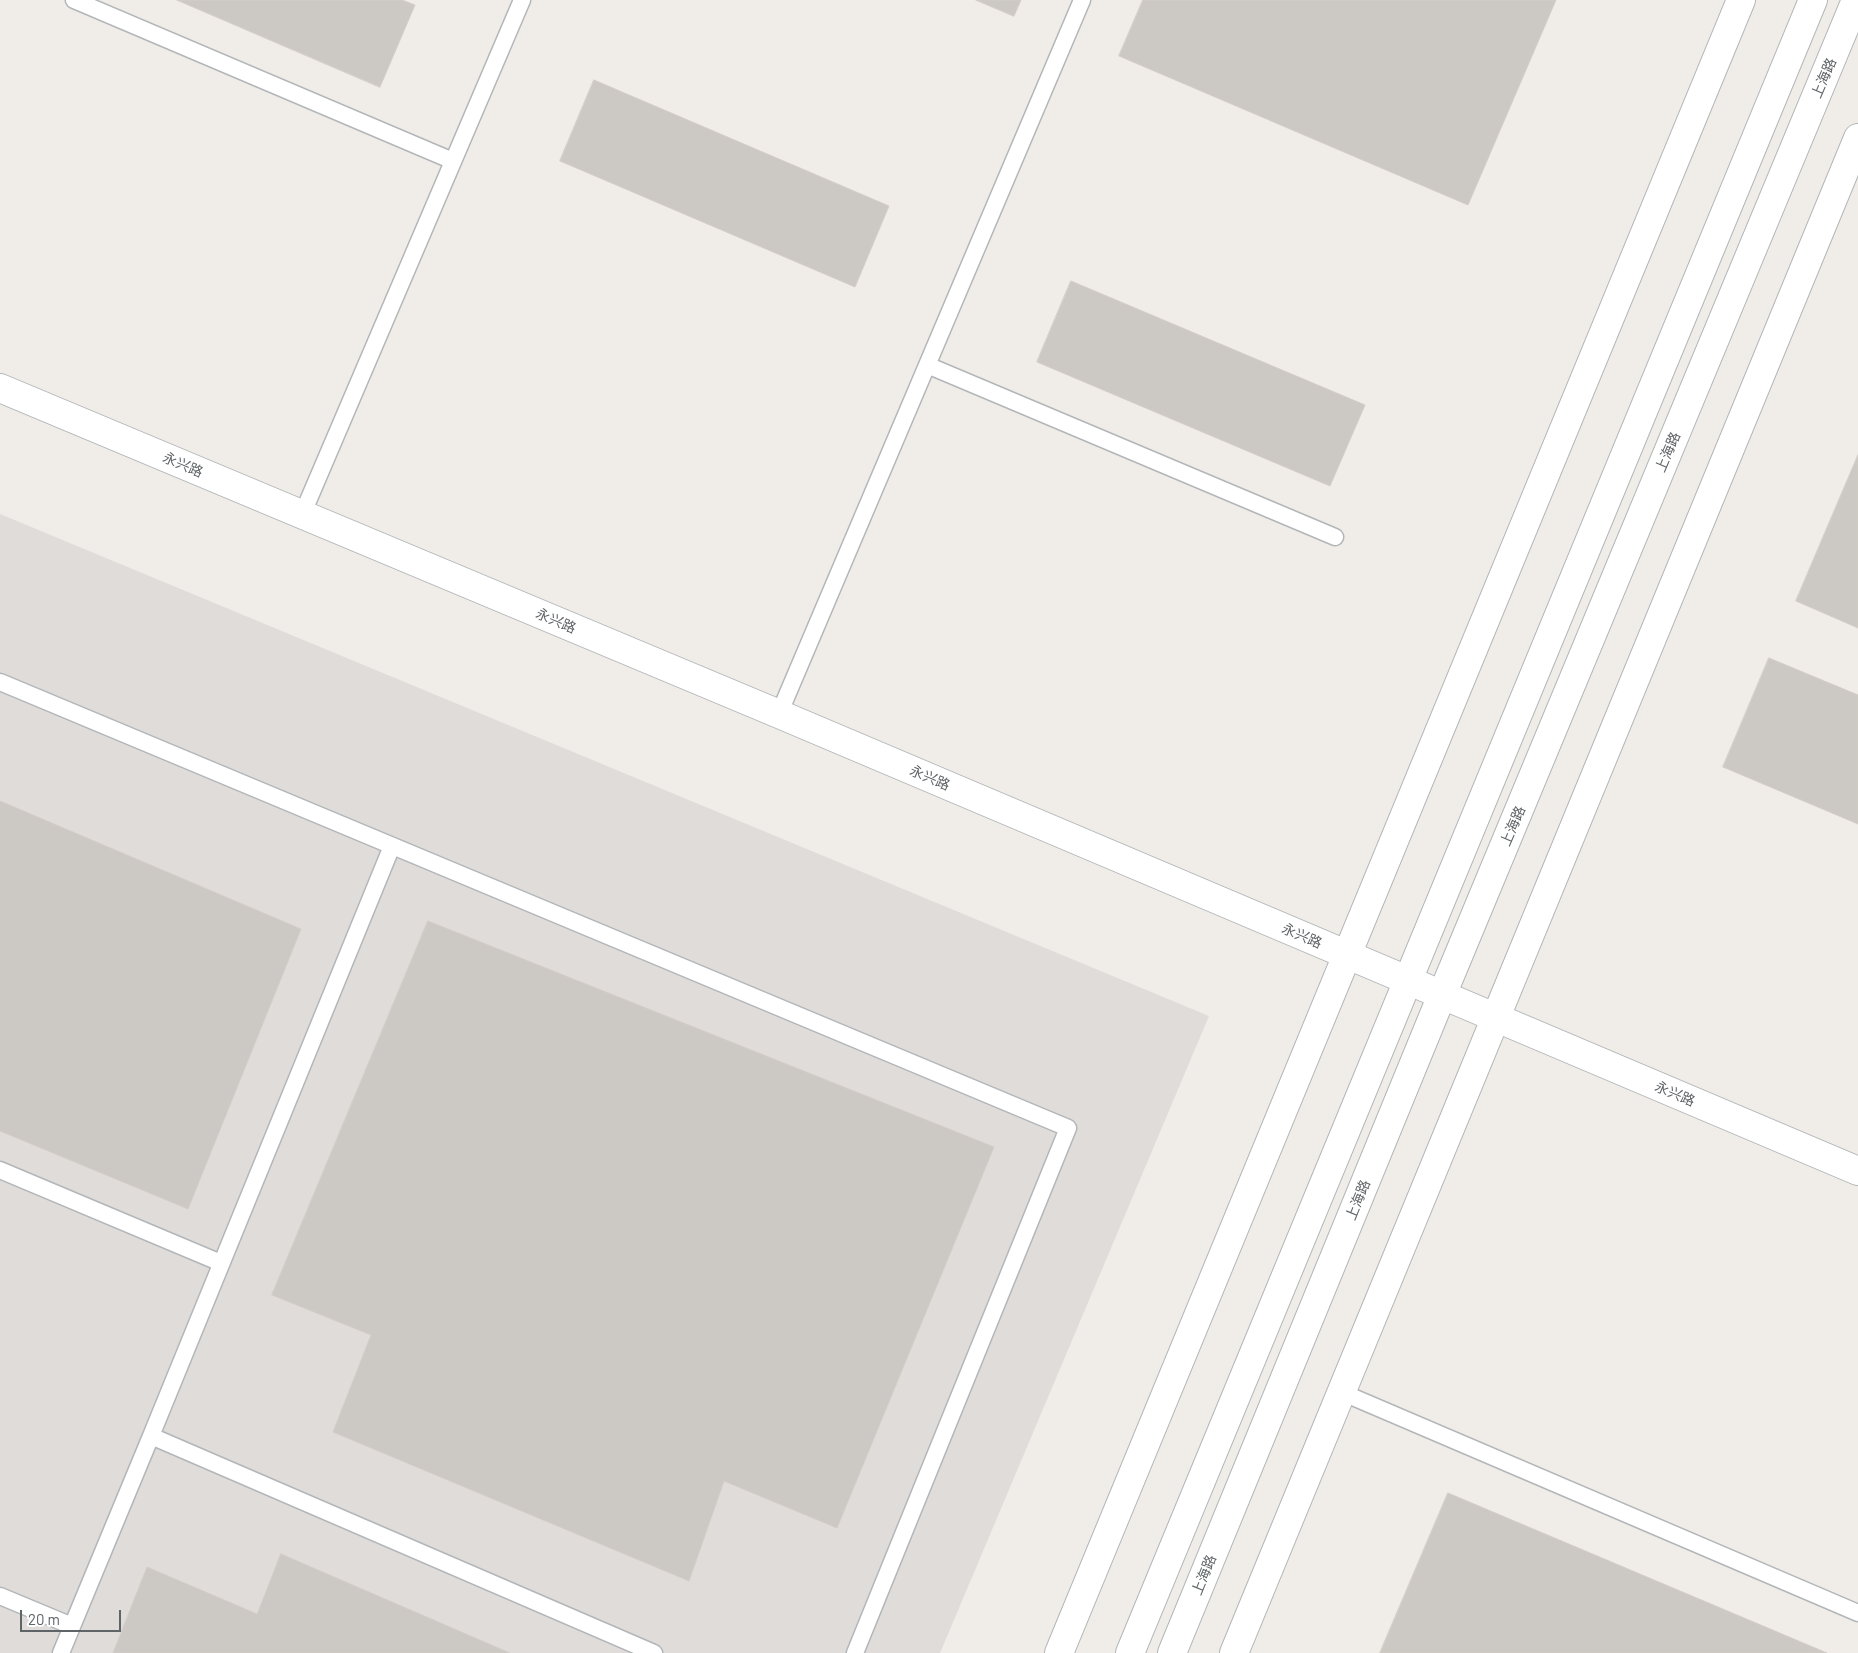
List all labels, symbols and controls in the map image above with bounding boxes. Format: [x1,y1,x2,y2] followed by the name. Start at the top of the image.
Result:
[1808,55,1840,101] street label: 上海路
[1652,429,1684,475] street label: 上海路
[160,449,206,481] street label: 永兴路
[533,605,579,637] street label: 永兴路
[907,762,953,794] street label: 永兴路
[1497,803,1529,849] street label: 上海路
[1279,920,1325,952] street label: 永兴路
[1652,1078,1698,1110] street label: 永兴路
[1342,1177,1374,1223] street label: 上海路
[1188,1552,1220,1598] street label: 上海路
[22,1600,124,1632] scale bar
[28,1610,60,1628] text: 20 m

